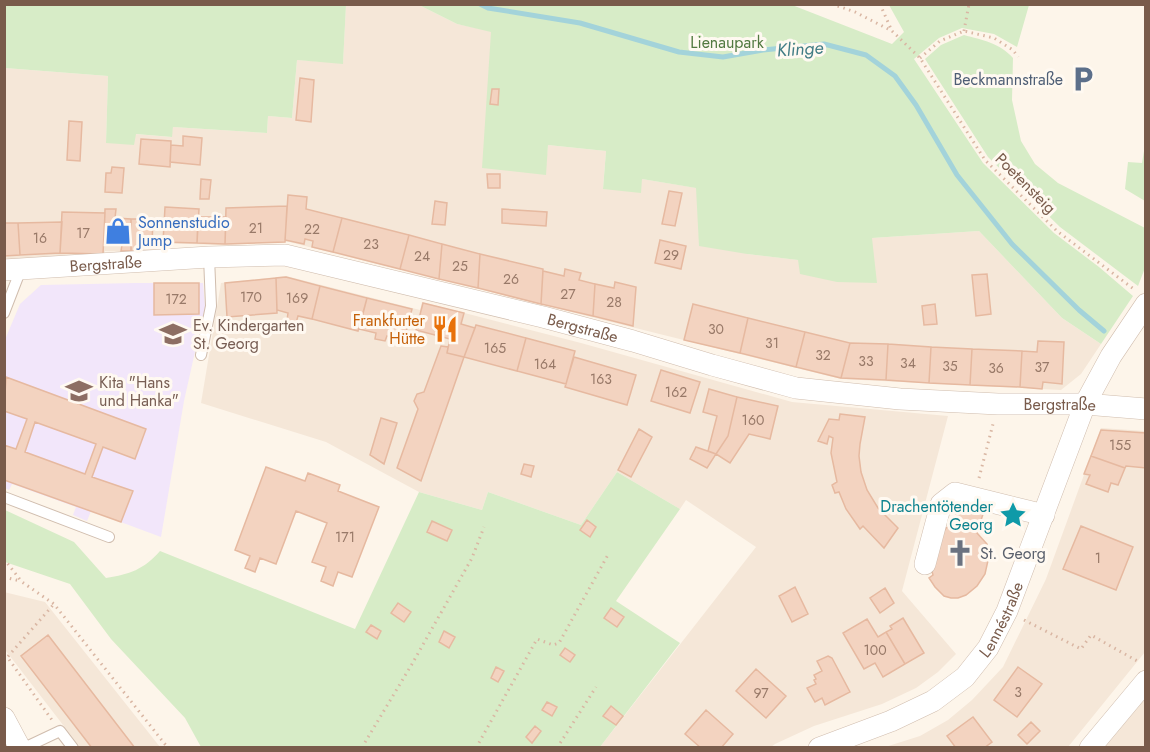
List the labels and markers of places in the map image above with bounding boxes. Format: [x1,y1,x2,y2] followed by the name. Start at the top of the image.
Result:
[1068,64,1098,94] parking icon: Beckmannstraße
[953,68,1063,91] place label: Beckmannstraße
[136,211,230,252] place label: Sonnenstudio Jump
[103,216,133,246] shop icon: Sonnenstudio Jump
[353,309,426,350] place label: Frankfurter Hütte
[193,314,304,355] place label: Ev. Kindergarten St. Georg
[430,314,460,344] restaurant icon: Frankfurter Hütte
[158,319,188,349] school or university icon: Ev. Kindergarten St. Georg
[99,371,179,412] place label: Kita "Hans und Hanka"
[64,376,94,406] school or university icon: Kita "Hans und Hanka"
[880,495,993,536] place label: Drachentötender Georg
[998,500,1028,530] place icon: Drachentötender Georg
[945,538,975,568] church icon: St. Georg
[980,542,1046,565] place label: St. Georg

